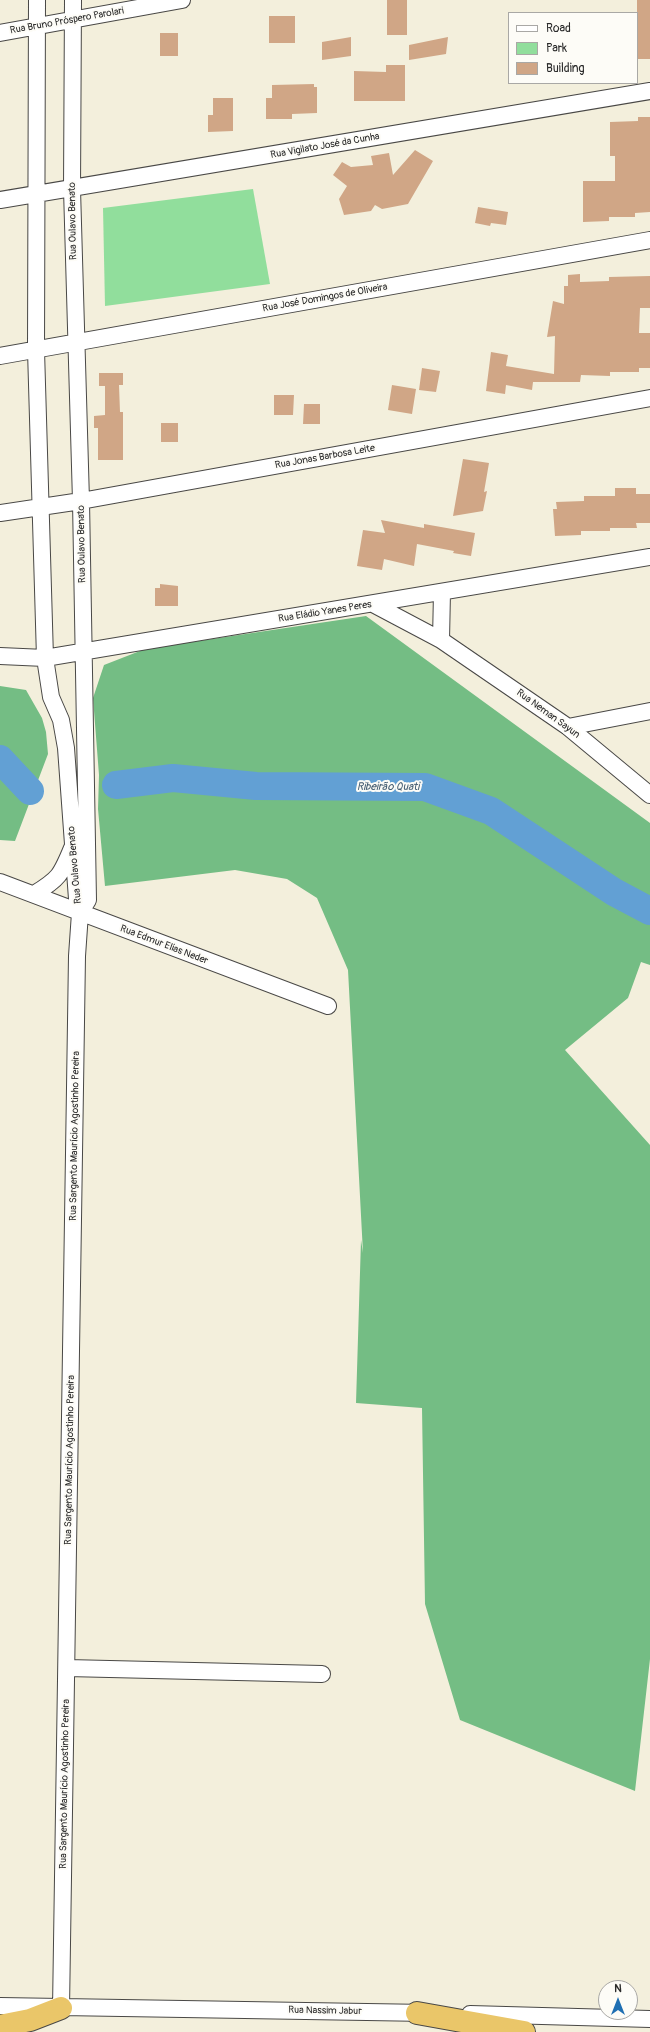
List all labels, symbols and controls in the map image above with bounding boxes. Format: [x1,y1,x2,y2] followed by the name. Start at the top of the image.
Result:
[9,5,125,37] street label: Rua Bruno Próspero Parolari
[508,12,638,84] legend
[546,21,571,36] text: Road
[546,41,567,56] text: Park
[546,61,585,76] text: Building
[270,130,380,162] street label: Rua Vigilato José da Cunha
[66,182,80,260] street label: Rua Oulavo Benato
[262,281,388,315] street label: Rua José Domingos de Oliveira
[274,442,376,472] street label: Rua Jonas Barbosa Leite
[75,505,89,583] street label: Rua Oulavo Benato
[277,599,373,625] street label: Rua Eládio Yanes Peres
[514,687,582,741] street label: Rua Neman Sayun
[357,780,419,794] water label: Ribeirão Quati
[66,826,84,904] street label: Rua Oulavo Benato
[118,923,210,967] street label: Rua Edmur Elias Neder
[68,1051,82,1221] street label: Rua Sargento Maurício Agostinho Pereira
[63,1375,77,1545] street label: Rua Sargento Maurício Agostinho Pereira
[58,1699,72,1869] street label: Rua Sargento Maurício Agostinho Pereira
[598,1980,638,2020] north arrow
[614,1982,622,1995] text: N
[288,2004,362,2018] street label: Rua Nassim Jabur

